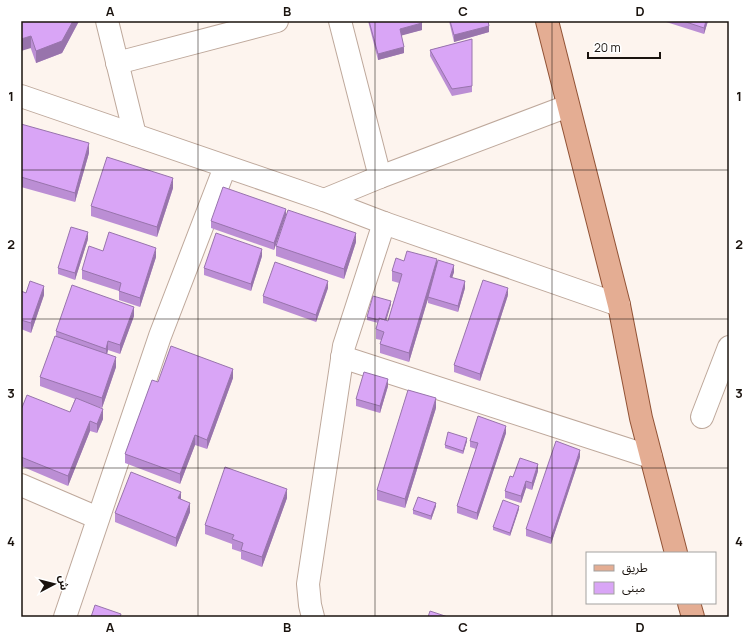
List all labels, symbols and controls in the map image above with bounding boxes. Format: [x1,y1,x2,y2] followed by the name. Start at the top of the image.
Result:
[106,2,115,20] text: A
[283,2,291,20] text: B
[458,2,468,20] text: C
[635,2,645,20] text: D
[588,34,660,60] scale bar
[594,39,621,56] text: 20 m
[8,87,14,105] text: 1
[736,87,742,105] text: 1
[7,235,15,253] text: 2
[735,235,743,253] text: 2
[7,384,15,402] text: 3
[735,384,743,402] text: 3
[7,532,15,550] text: 4
[735,532,743,550] text: 4
[586,552,716,604] legend
[622,559,648,576] text: طريق
[34,564,74,604] north arrow
[56,574,73,591] text: ش
[622,579,645,596] text: مبنى
[106,618,115,636] text: A
[283,618,291,636] text: B
[458,618,468,636] text: C
[635,618,645,636] text: D

